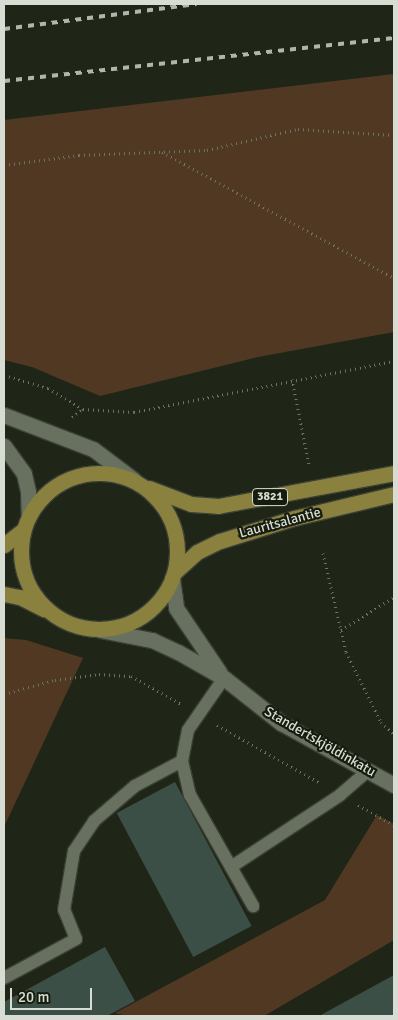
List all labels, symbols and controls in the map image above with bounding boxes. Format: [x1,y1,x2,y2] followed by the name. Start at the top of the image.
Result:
[251,488,289,507] road number: 3821
[237,504,323,542] street label: Lauritsalantie
[261,703,379,781] street label: Standertskjöldinkatu
[12,978,95,1010] scale bar
[18,988,49,1006] text: 20 m

